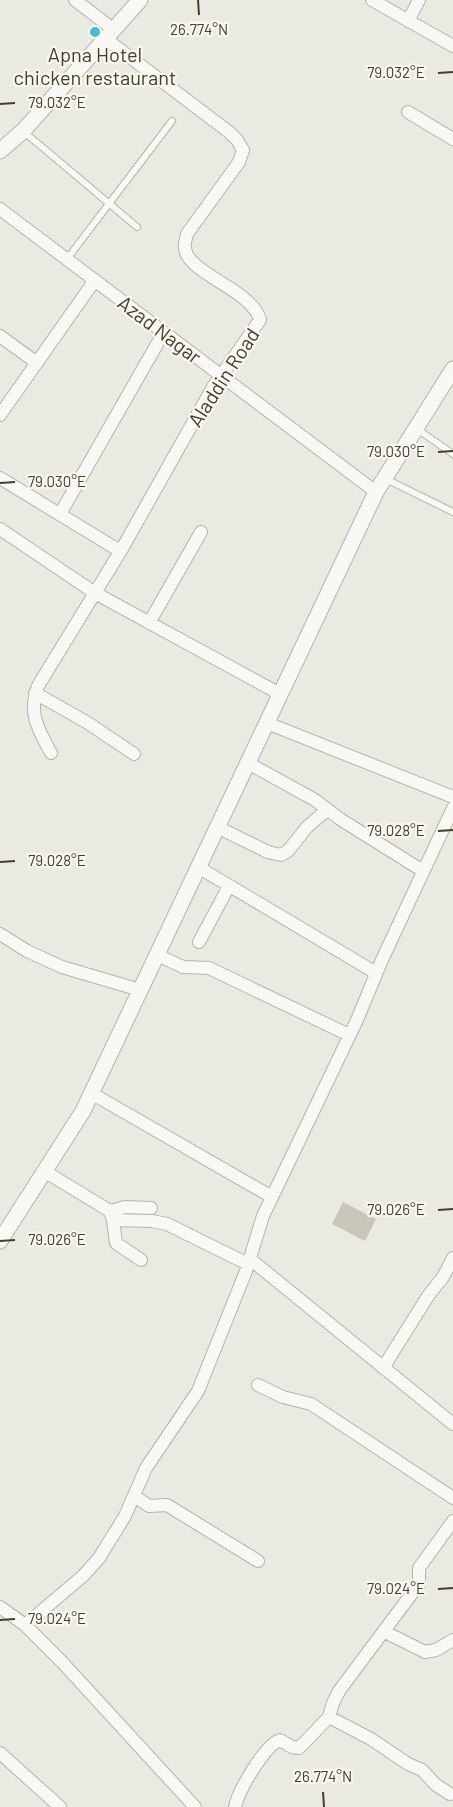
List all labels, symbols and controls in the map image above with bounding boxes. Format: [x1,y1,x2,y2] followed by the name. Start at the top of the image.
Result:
[170,20,228,38] text: 26.774°N
[88,25,102,39] marker: Apna Hotel chicken restaurant
[14,42,176,89] place label: Apna Hotel chicken restaurant
[367,63,425,81] text: 79.032°E
[28,93,86,111] text: 79.032°E
[114,290,206,368] street label: Azad Nagar
[182,323,264,431] street label: Aladdin Road
[367,442,425,460] text: 79.030°E
[28,472,86,490] text: 79.030°E
[367,821,425,839] text: 79.028°E
[28,851,86,869] text: 79.028°E
[367,1200,425,1218] text: 79.026°E
[28,1230,86,1248] text: 79.026°E
[367,1579,425,1597] text: 79.024°E
[28,1609,86,1627] text: 79.024°E
[294,1767,352,1785] text: 26.774°N

